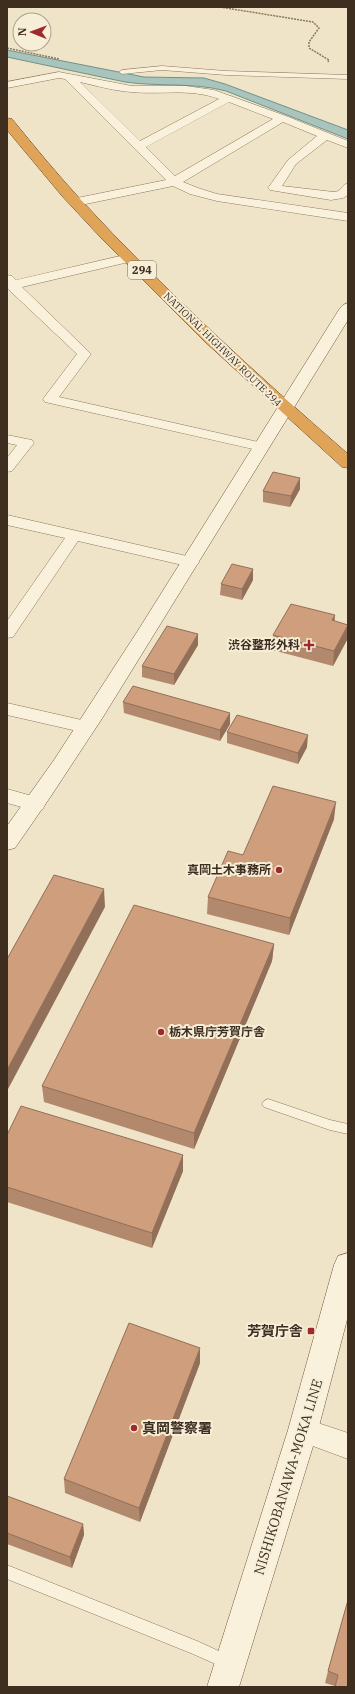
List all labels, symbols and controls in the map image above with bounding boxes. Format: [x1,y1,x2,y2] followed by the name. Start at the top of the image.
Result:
[12,12,52,52] north arrow
[15,27,29,36] text: N
[128,261,156,279] road number: 294
[161,289,284,409] street label: NATIONAL HIGHWAY ROUTE 294
[228,637,300,652] place label: 渋谷整形外科
[303,639,315,651] marker: 渋谷整形外科
[187,862,271,877] place label: 真岡土木事務所
[274,865,284,875] marker: 真岡土木事務所
[169,1024,265,1039] place label: 栃木県庁芳賀庁舎
[156,1027,166,1037] marker: 栃木県庁芳賀庁舎
[247,1322,303,1340] place label: 芳賀庁舎
[306,1326,316,1336] marker: 芳賀庁舎
[250,1377,326,1577] street label: NISHIKOBANAWA-MOKA LINE
[142,1419,212,1437] place label: 真岡警察署
[129,1423,139,1433] marker: 真岡警察署

